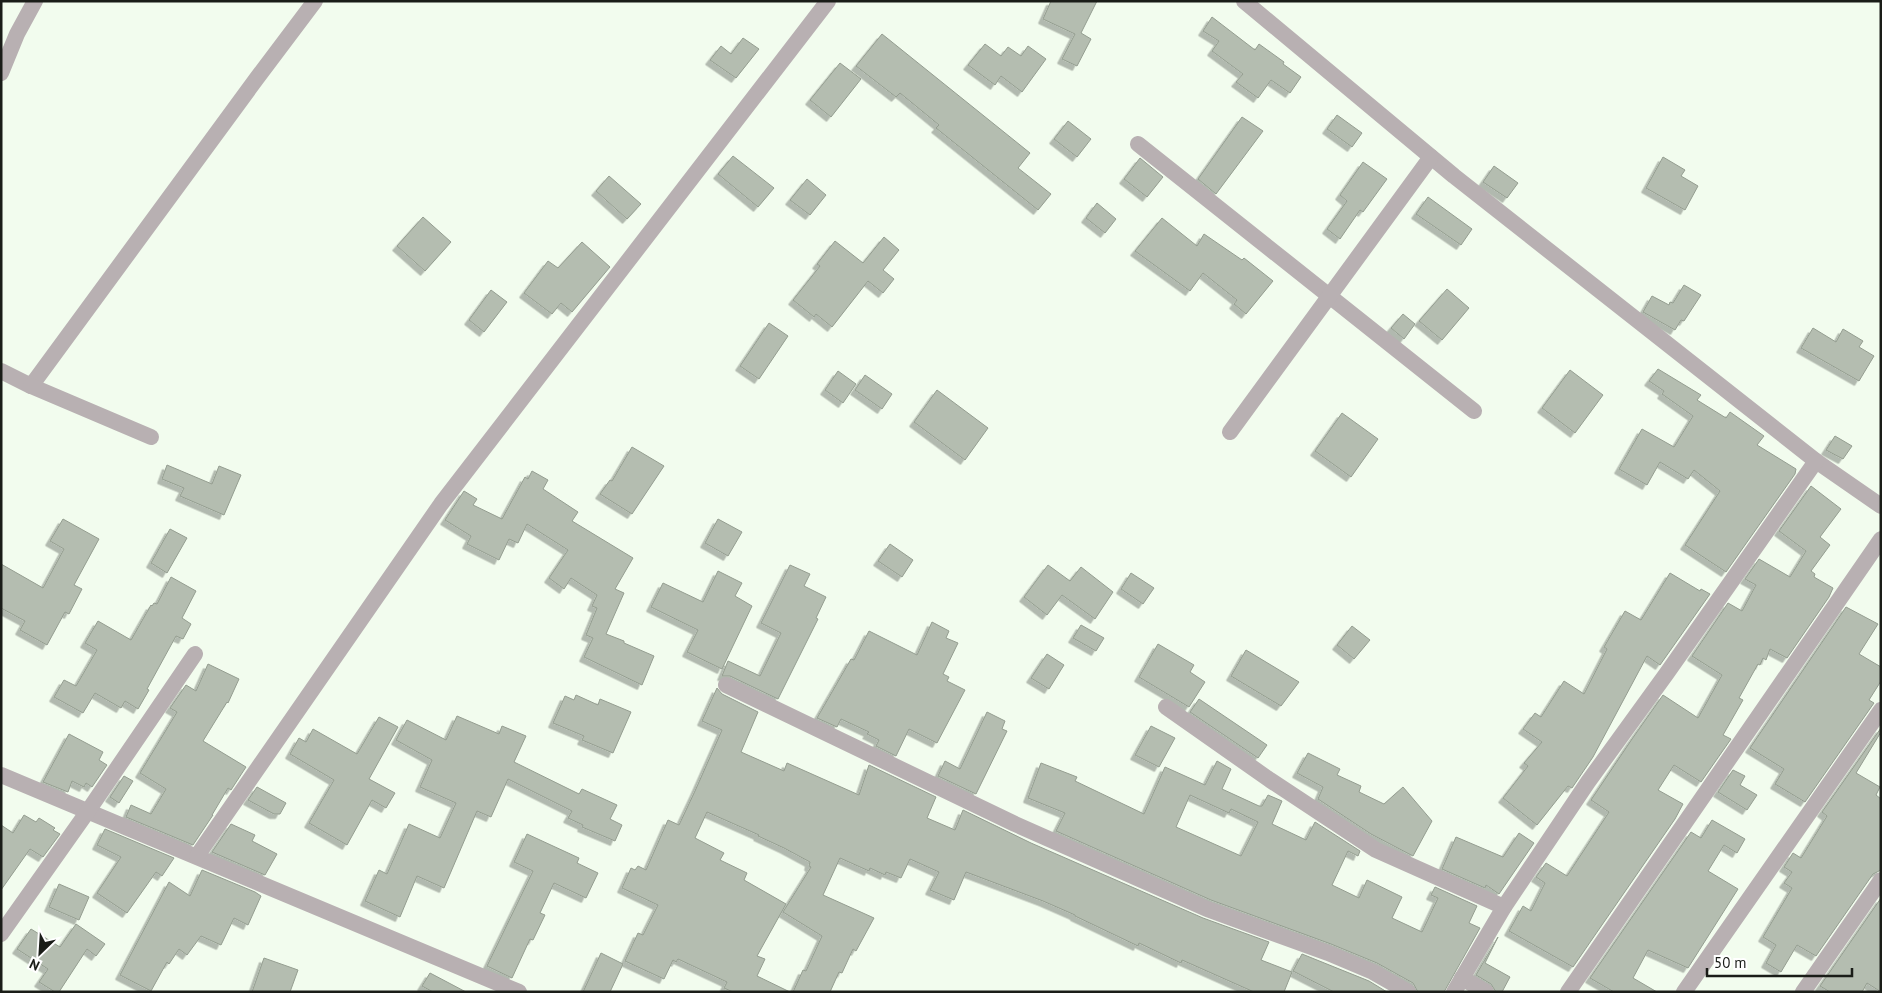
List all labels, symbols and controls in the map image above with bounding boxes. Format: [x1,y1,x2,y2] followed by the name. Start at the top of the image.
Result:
[15,928,65,978] north arrow
[1707,946,1852,978] scale bar
[1714,953,1747,972] text: 50 m
[27,955,42,975] text: N

